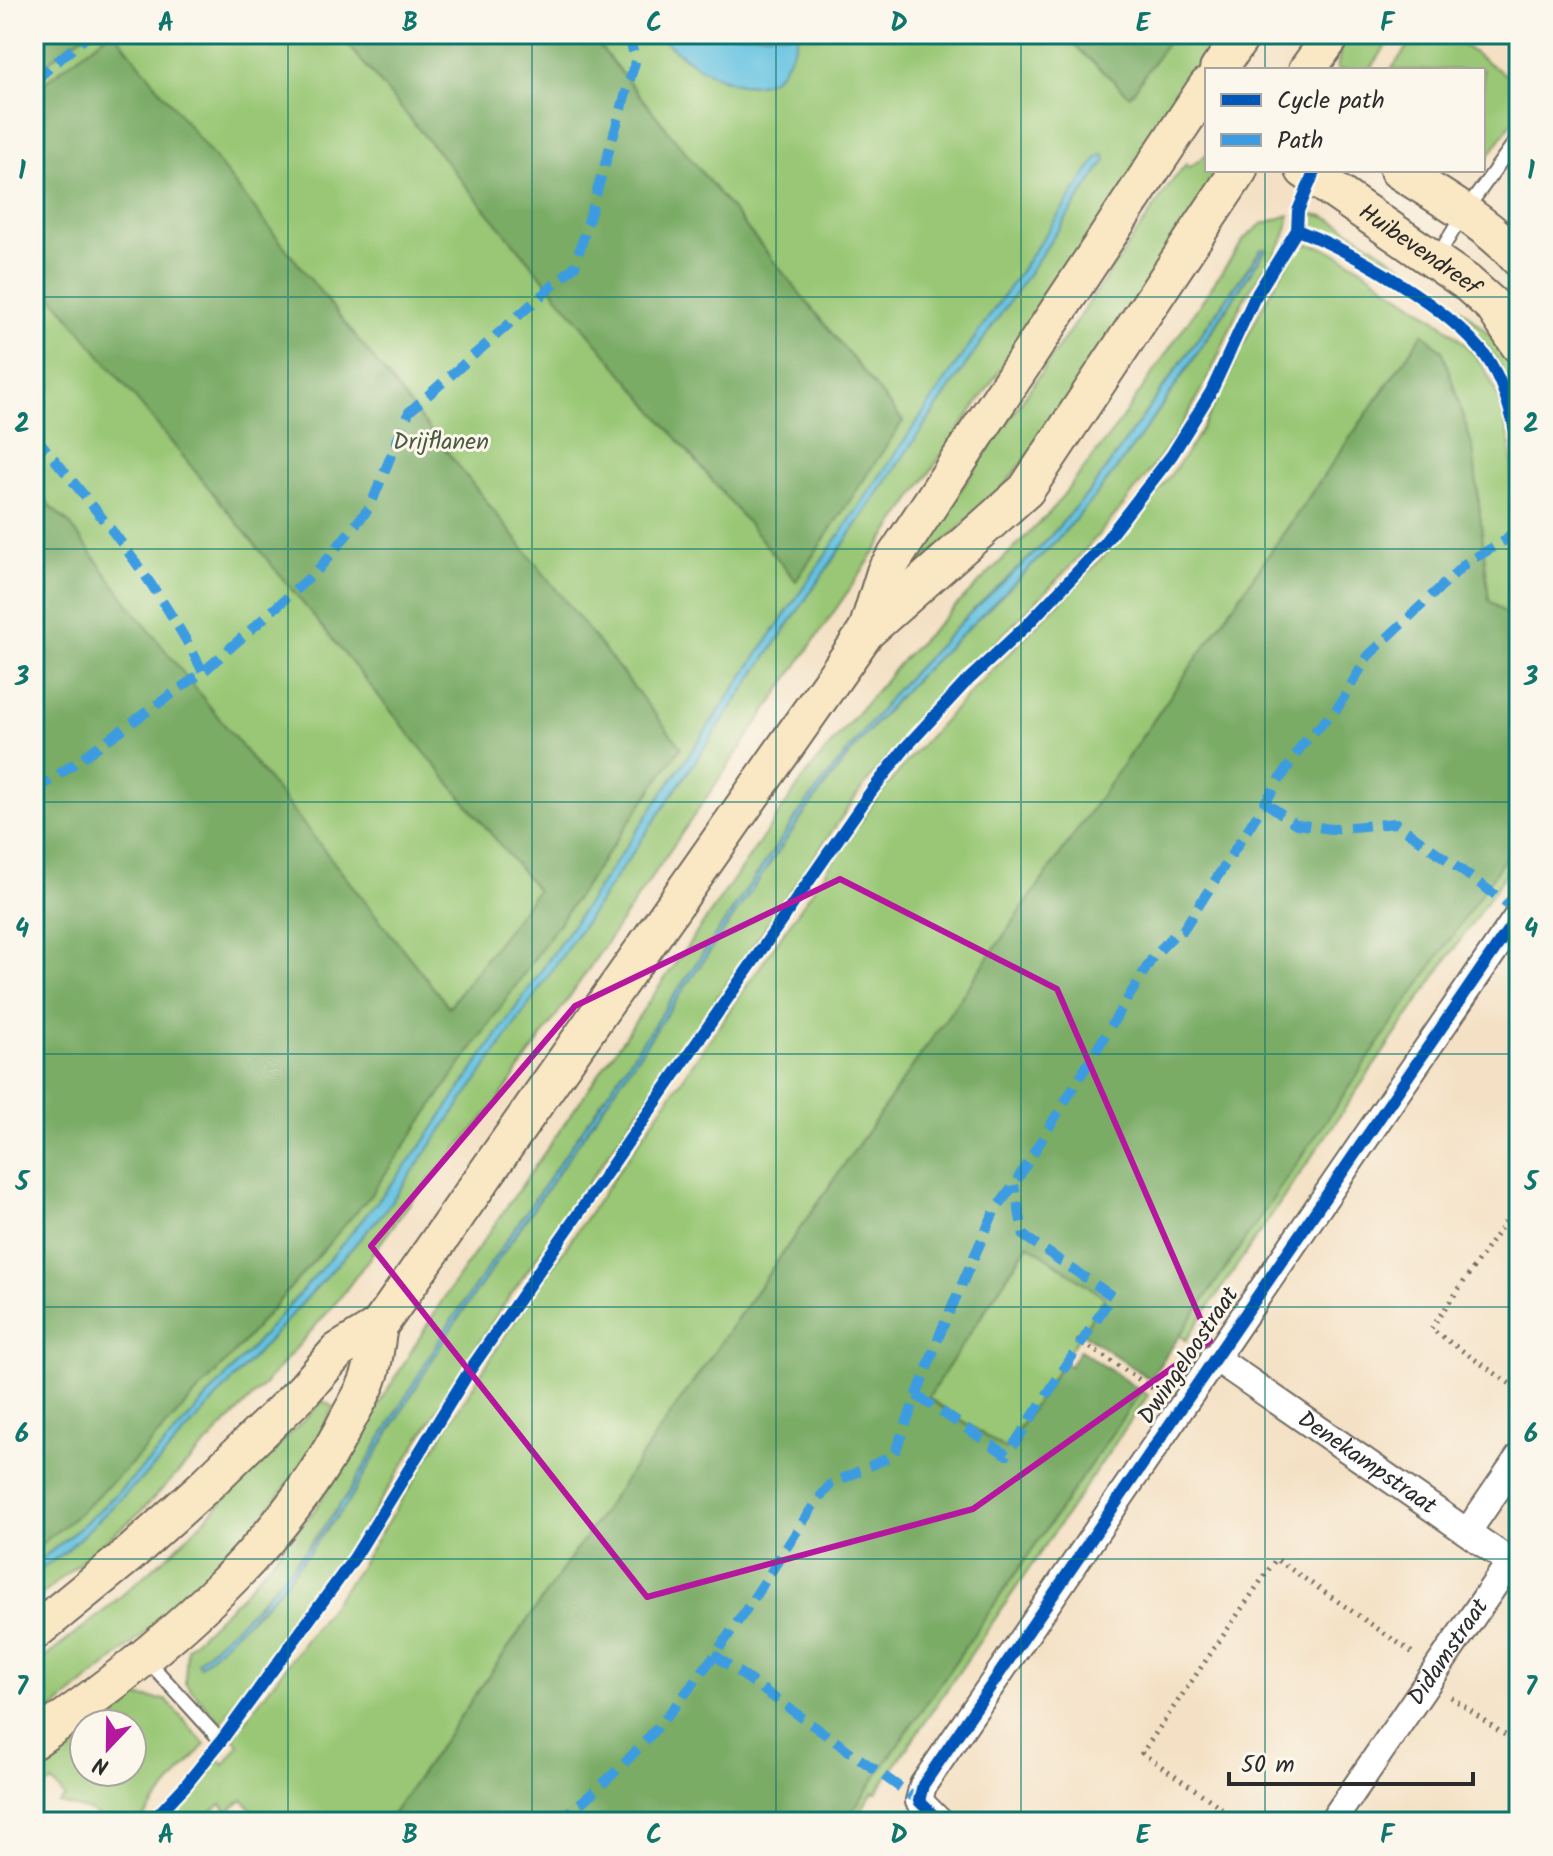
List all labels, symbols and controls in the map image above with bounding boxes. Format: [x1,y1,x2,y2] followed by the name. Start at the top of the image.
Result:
[158,3,174,45] text: A
[402,3,418,45] text: B
[646,3,662,45] text: C
[890,3,908,45] text: D
[1136,3,1152,45] text: E
[1380,3,1396,45] text: F
[1205,68,1485,172] legend
[1277,82,1385,121] text: Cycle path
[1277,122,1323,161] text: Path
[18,151,26,193] text: 1
[1527,151,1535,193] text: 1
[1350,193,1491,308] street label: Huibevendreef
[14,404,30,446] text: 2
[1523,404,1539,446] text: 2
[393,423,489,462] park label: Drijflanen
[14,657,29,699] text: 3
[1523,657,1538,699] text: 3
[15,909,29,951] text: 4
[1524,909,1538,951] text: 4
[14,1162,30,1204] text: 5
[1523,1162,1539,1204] text: 5
[1128,1279,1250,1433] street label: Dwingeloostraat
[1289,1401,1445,1525] street label: Denekampstraat
[15,1414,29,1456] text: 6
[1524,1414,1538,1456] text: 6
[1398,1590,1500,1714] street label: Didamstraat
[16,1667,29,1709] text: 7
[1525,1667,1538,1709] text: 7
[68,1708,148,1788] north arrow
[1229,1736,1473,1786] scale bar
[88,1745,114,1783] text: N
[1241,1746,1295,1785] text: 50 m
[158,1815,174,1856] text: A
[402,1815,418,1856] text: B
[646,1815,662,1856] text: C
[890,1815,908,1856] text: D
[1136,1815,1152,1856] text: E
[1380,1815,1396,1856] text: F

